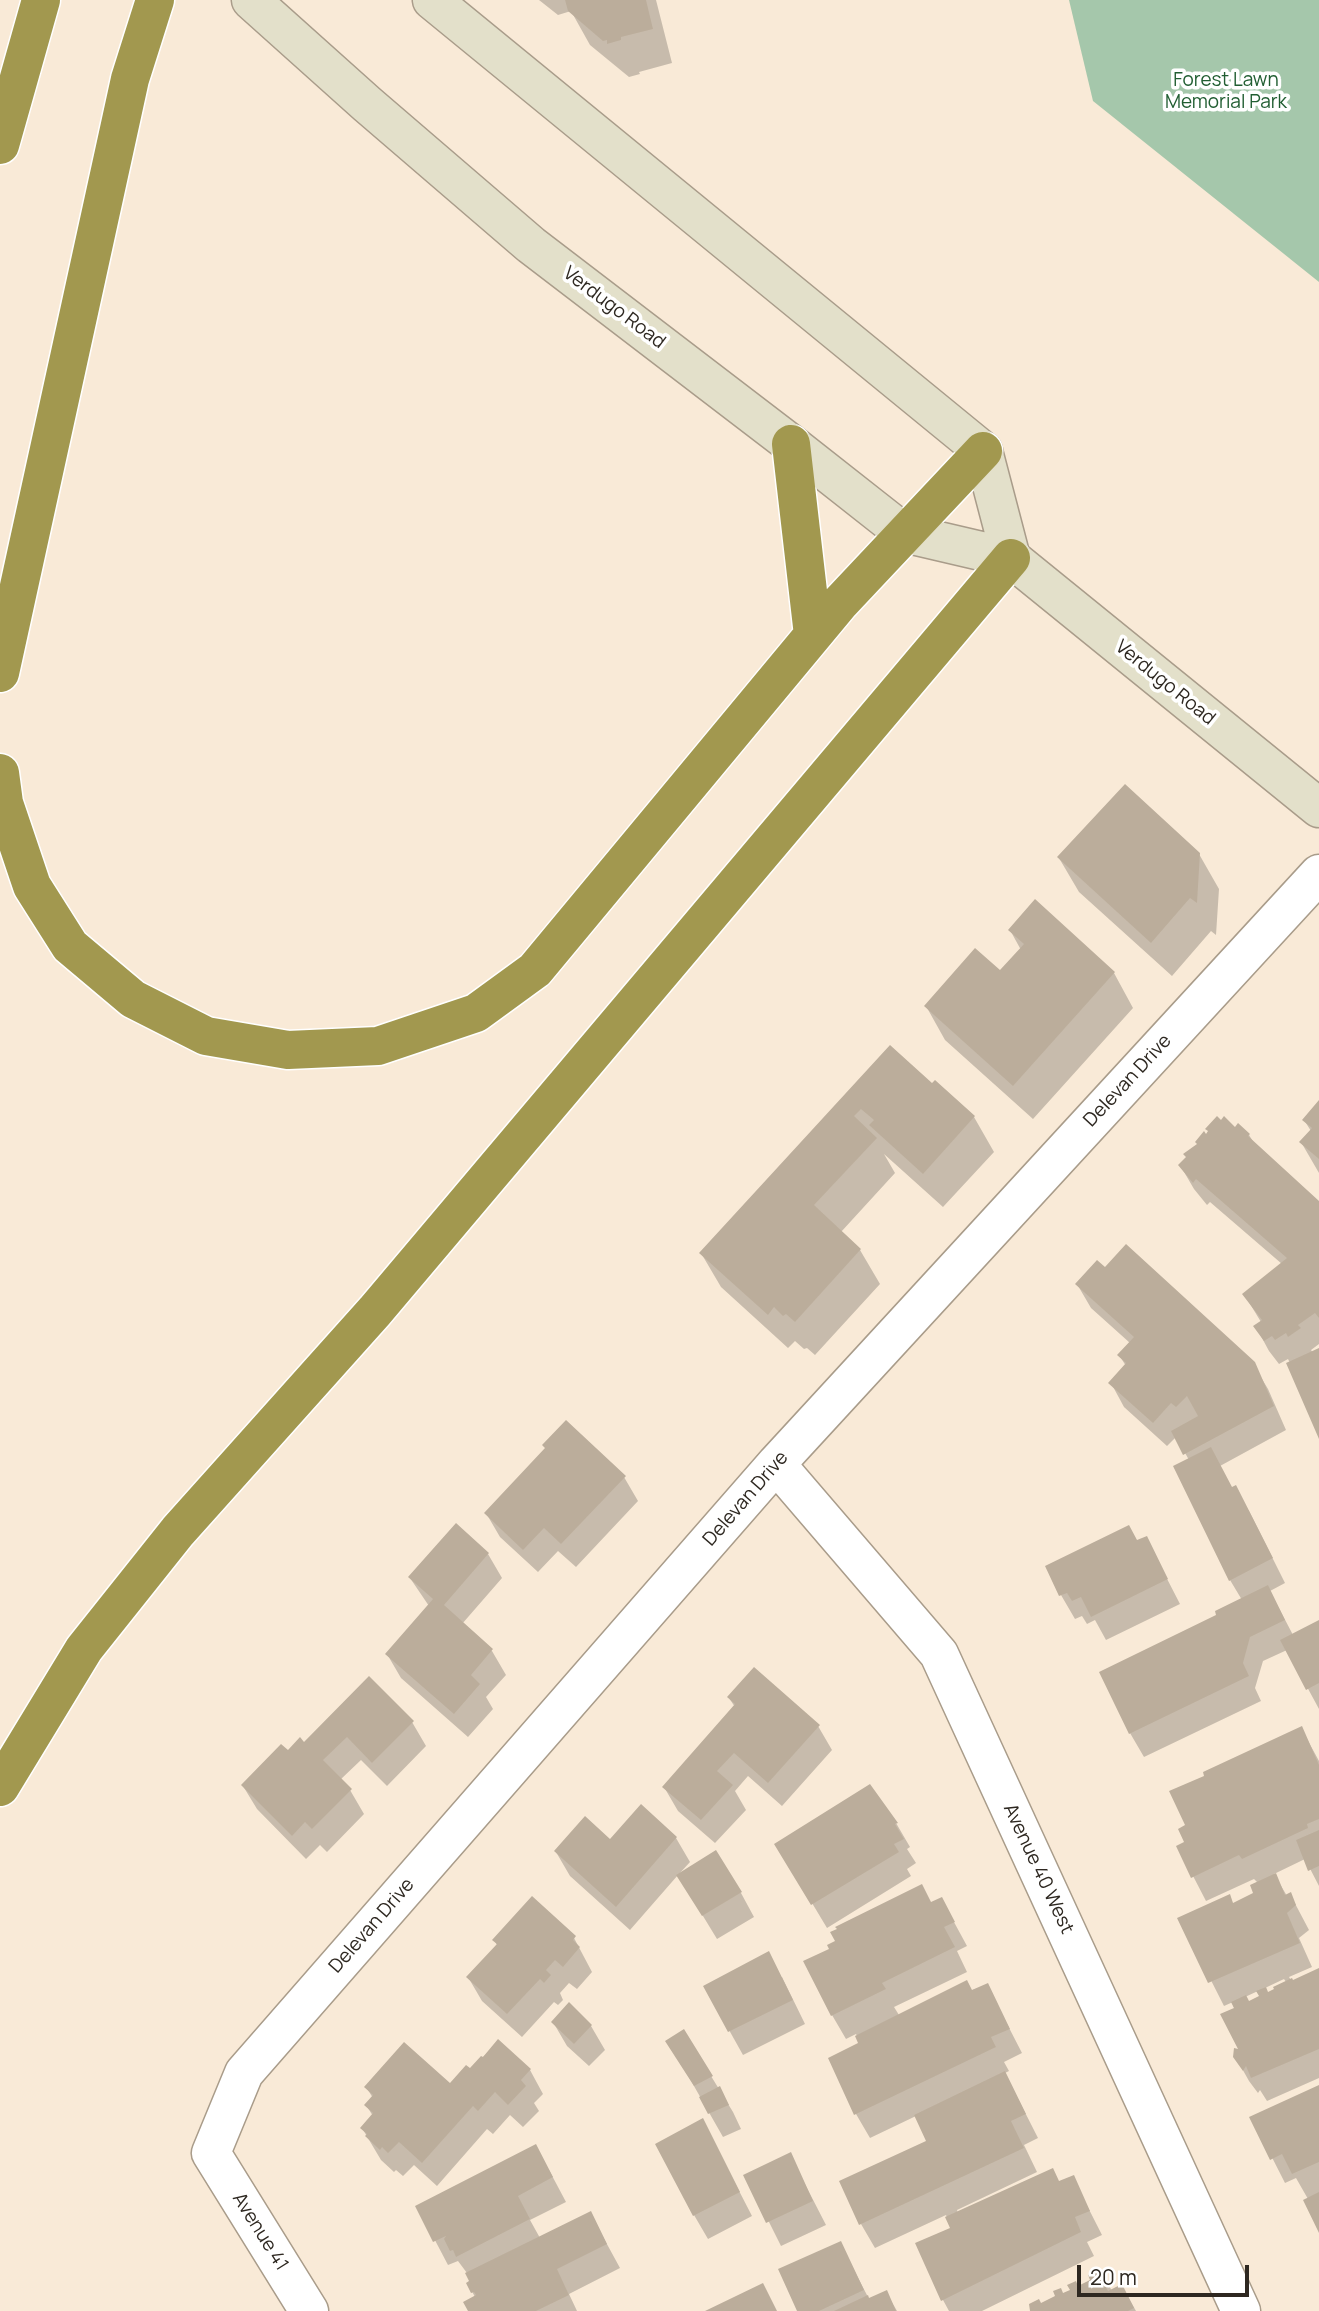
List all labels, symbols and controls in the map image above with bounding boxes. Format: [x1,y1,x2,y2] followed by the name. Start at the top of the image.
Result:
[1165,70,1287,114] park label: Forest Lawn Memorial Park
[558,262,670,354] street label: Verdugo Road
[1110,636,1220,730] street label: Verdugo Road
[1079,1030,1177,1132] street label: Delevan Drive
[699,1447,793,1551] street label: Delevan Drive
[998,1800,1078,1938] street label: Avenue 40 West
[325,1874,419,1978] street label: Delevan Drive
[227,2189,293,2275] street label: Avenue 41
[1081,2252,1252,2296] scale bar
[1090,2263,1137,2291] text: 20 m

